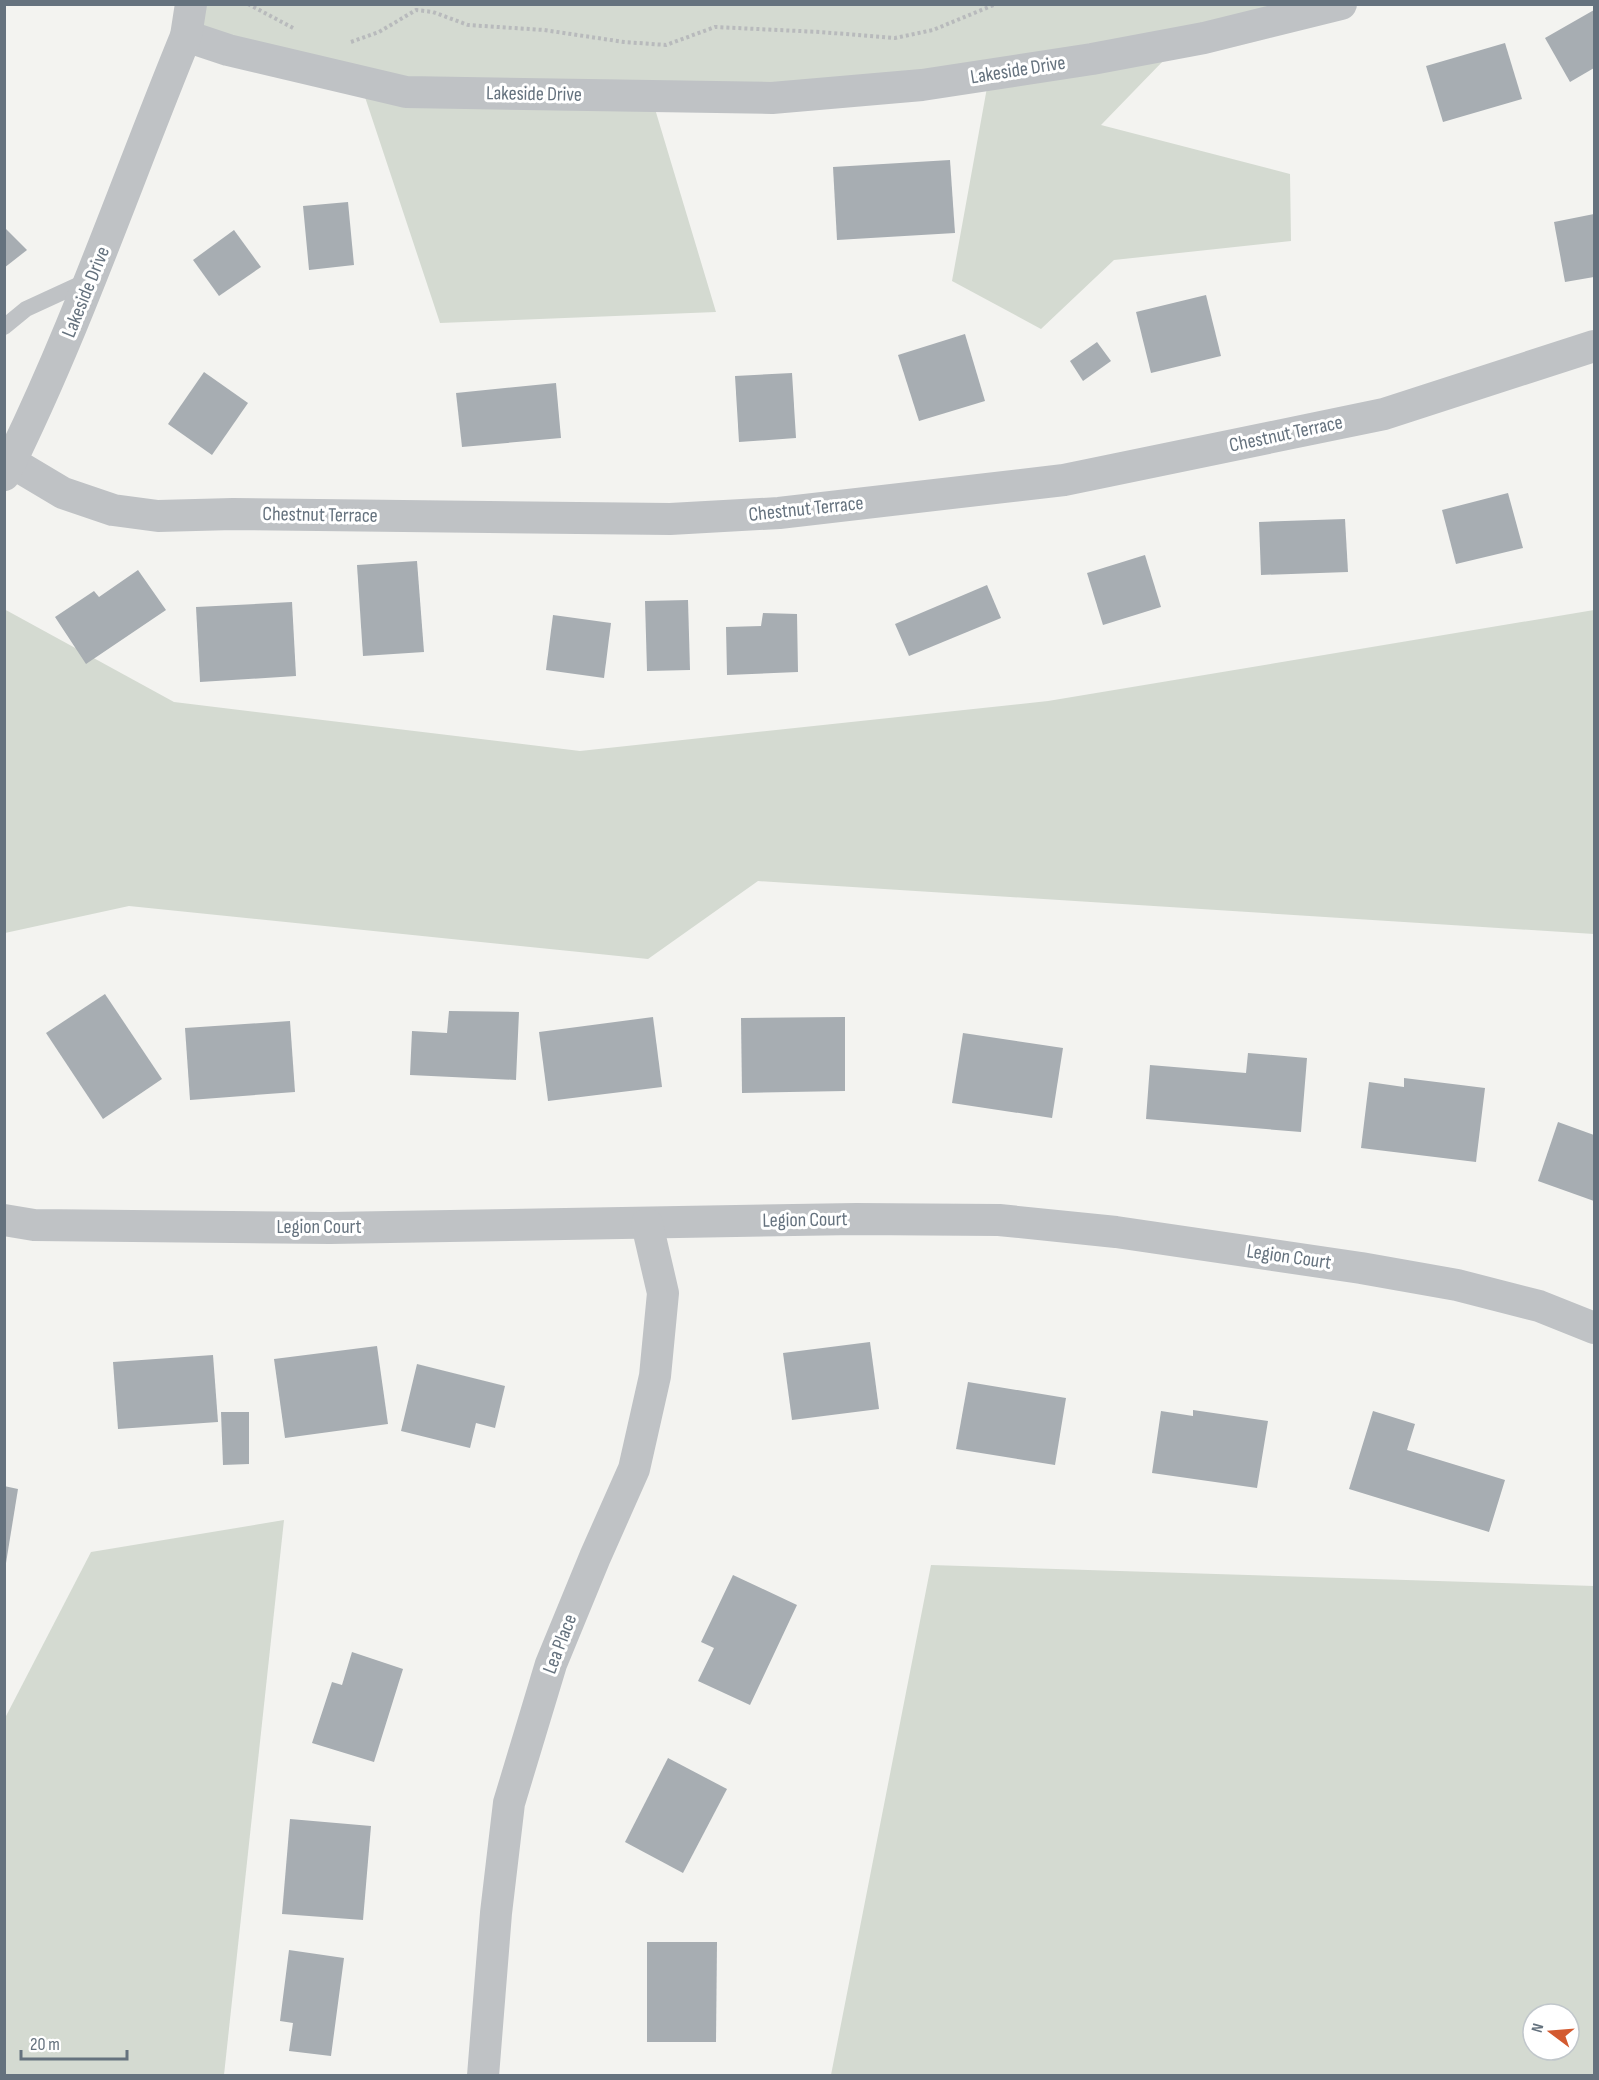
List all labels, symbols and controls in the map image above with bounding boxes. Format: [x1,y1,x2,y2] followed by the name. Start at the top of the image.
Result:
[969,51,1067,89] street label: Lakeside Drive
[486,81,582,107] street label: Lakeside Drive
[57,243,115,341] street label: Lakeside Drive
[1227,410,1345,458] street label: Chestnut Terrace
[747,491,865,527] street label: Chestnut Terrace
[262,502,378,528] street label: Chestnut Terrace
[762,1207,848,1233] street label: Legion Court
[276,1215,362,1239] street label: Legion Court
[1245,1239,1333,1275] street label: Legion Court
[538,1611,582,1677] street label: Lea Place
[1521,2002,1581,2062] north arrow
[1528,2022,1548,2035] text: N
[21,2023,128,2061] scale bar
[30,2034,60,2055] text: 20 m

